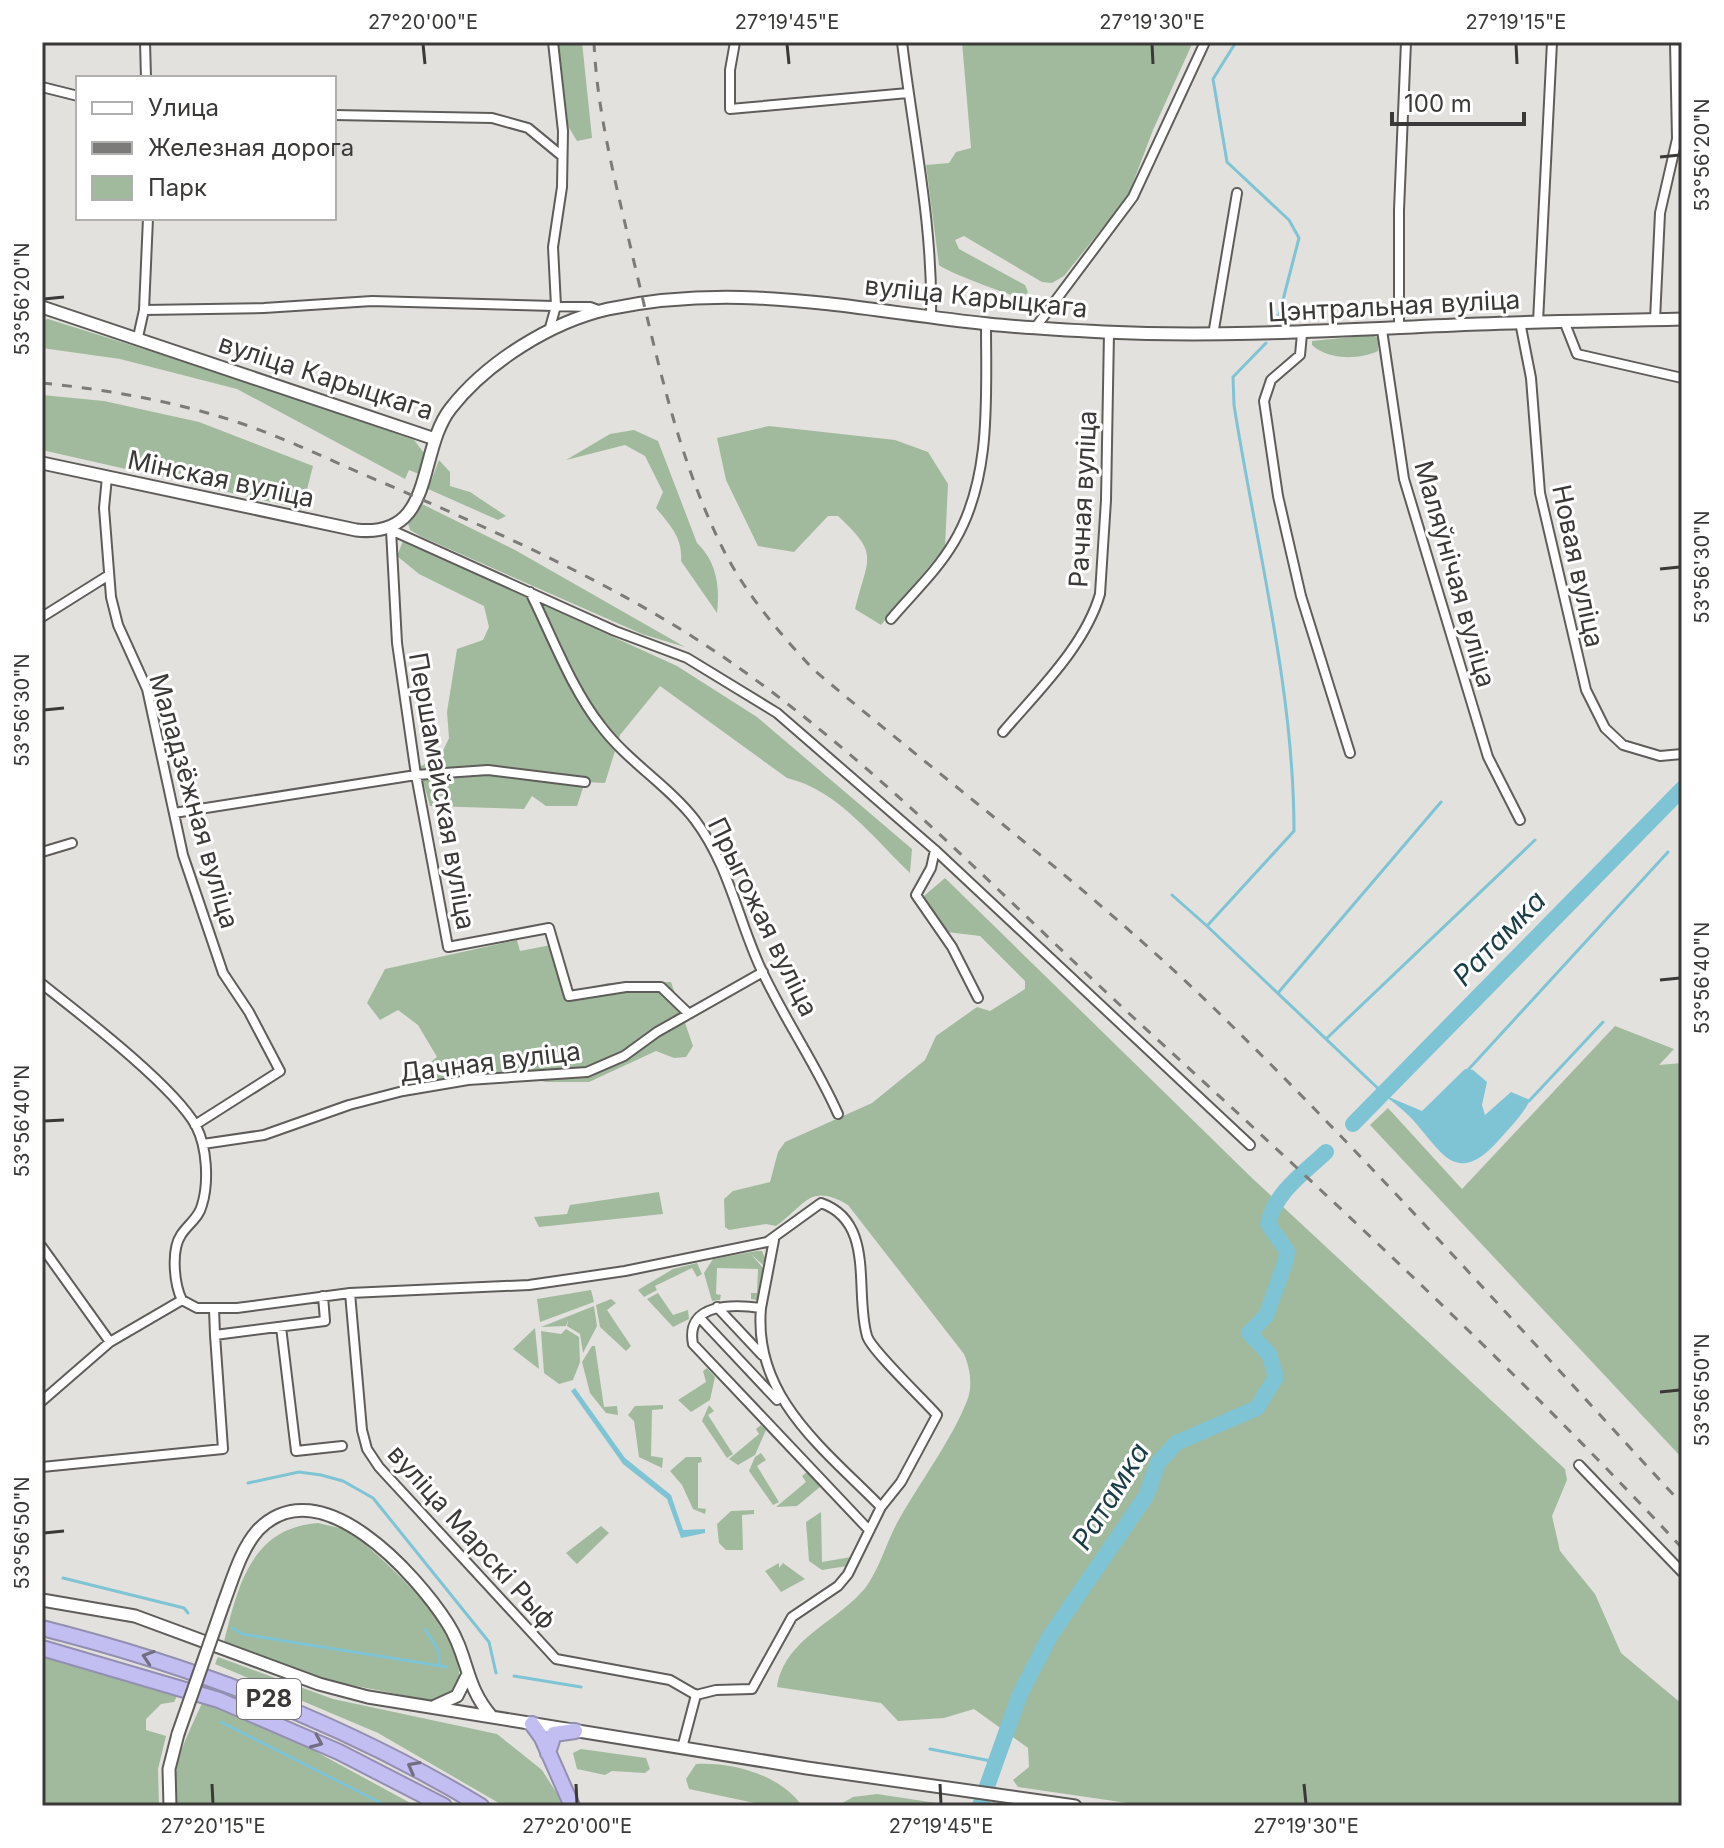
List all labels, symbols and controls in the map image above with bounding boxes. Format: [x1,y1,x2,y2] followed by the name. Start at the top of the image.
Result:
[368,10,478,34] text: 27°20'00"E
[735,10,839,34] text: 27°19'45"E
[1099,10,1205,34] text: 27°19'30"E
[1466,10,1566,34] text: 27°19'15"E
[76,76,336,220] legend
[1392,76,1524,126] scale bar
[1404,89,1472,118] text: 100 m
[148,93,219,122] text: Улица
[1690,98,1714,212] text: 53°56'20"N
[148,133,354,162] text: Железная дорога
[148,173,207,202] text: Парк
[10,242,34,356] text: 53°56'20"N
[863,269,1089,324] street label: вуліца Карыцкага
[1267,283,1521,328] street label: Цэнтральная вуліца
[215,327,438,426] street label: вуліца Карыцкага
[1062,410,1103,588] street label: Рачная вуліца
[125,444,317,513] street label: Мінская вуліца
[1408,457,1503,691] street label: Маляўнічая вуліца
[1546,482,1611,650] street label: Новая вуліца
[1690,510,1714,624] text: 53°56'30"N
[403,650,482,932] street label: Першамайская вуліца
[10,653,34,767] text: 53°56'30"N
[143,670,246,932] street label: Маладзёжная вуліца
[702,812,825,1021] street label: Прыгожая вуліца
[1445,883,1553,993] water label: Ратамка
[1690,922,1714,1034] text: 53°56'40"N
[398,1035,582,1088] street label: Дачная вуліца
[10,1065,34,1177] text: 53°56'40"N
[1690,1333,1714,1447] text: 53°56'50"N
[1064,1436,1156,1556] water label: Ратамка
[382,1438,563,1635] street label: вуліца Марскі Рыф
[10,1476,34,1590] text: 53°56'50"N
[141,1651,155,1667] one-way arrow
[237,1679,301,1719] road number: Р28
[309,1733,323,1749] one-way arrow
[407,1762,422,1777] one-way arrow
[160,1814,266,1838] text: 27°20'15"E
[522,1814,632,1838] text: 27°20'00"E
[889,1814,993,1838] text: 27°19'45"E
[1253,1814,1359,1838] text: 27°19'30"E

